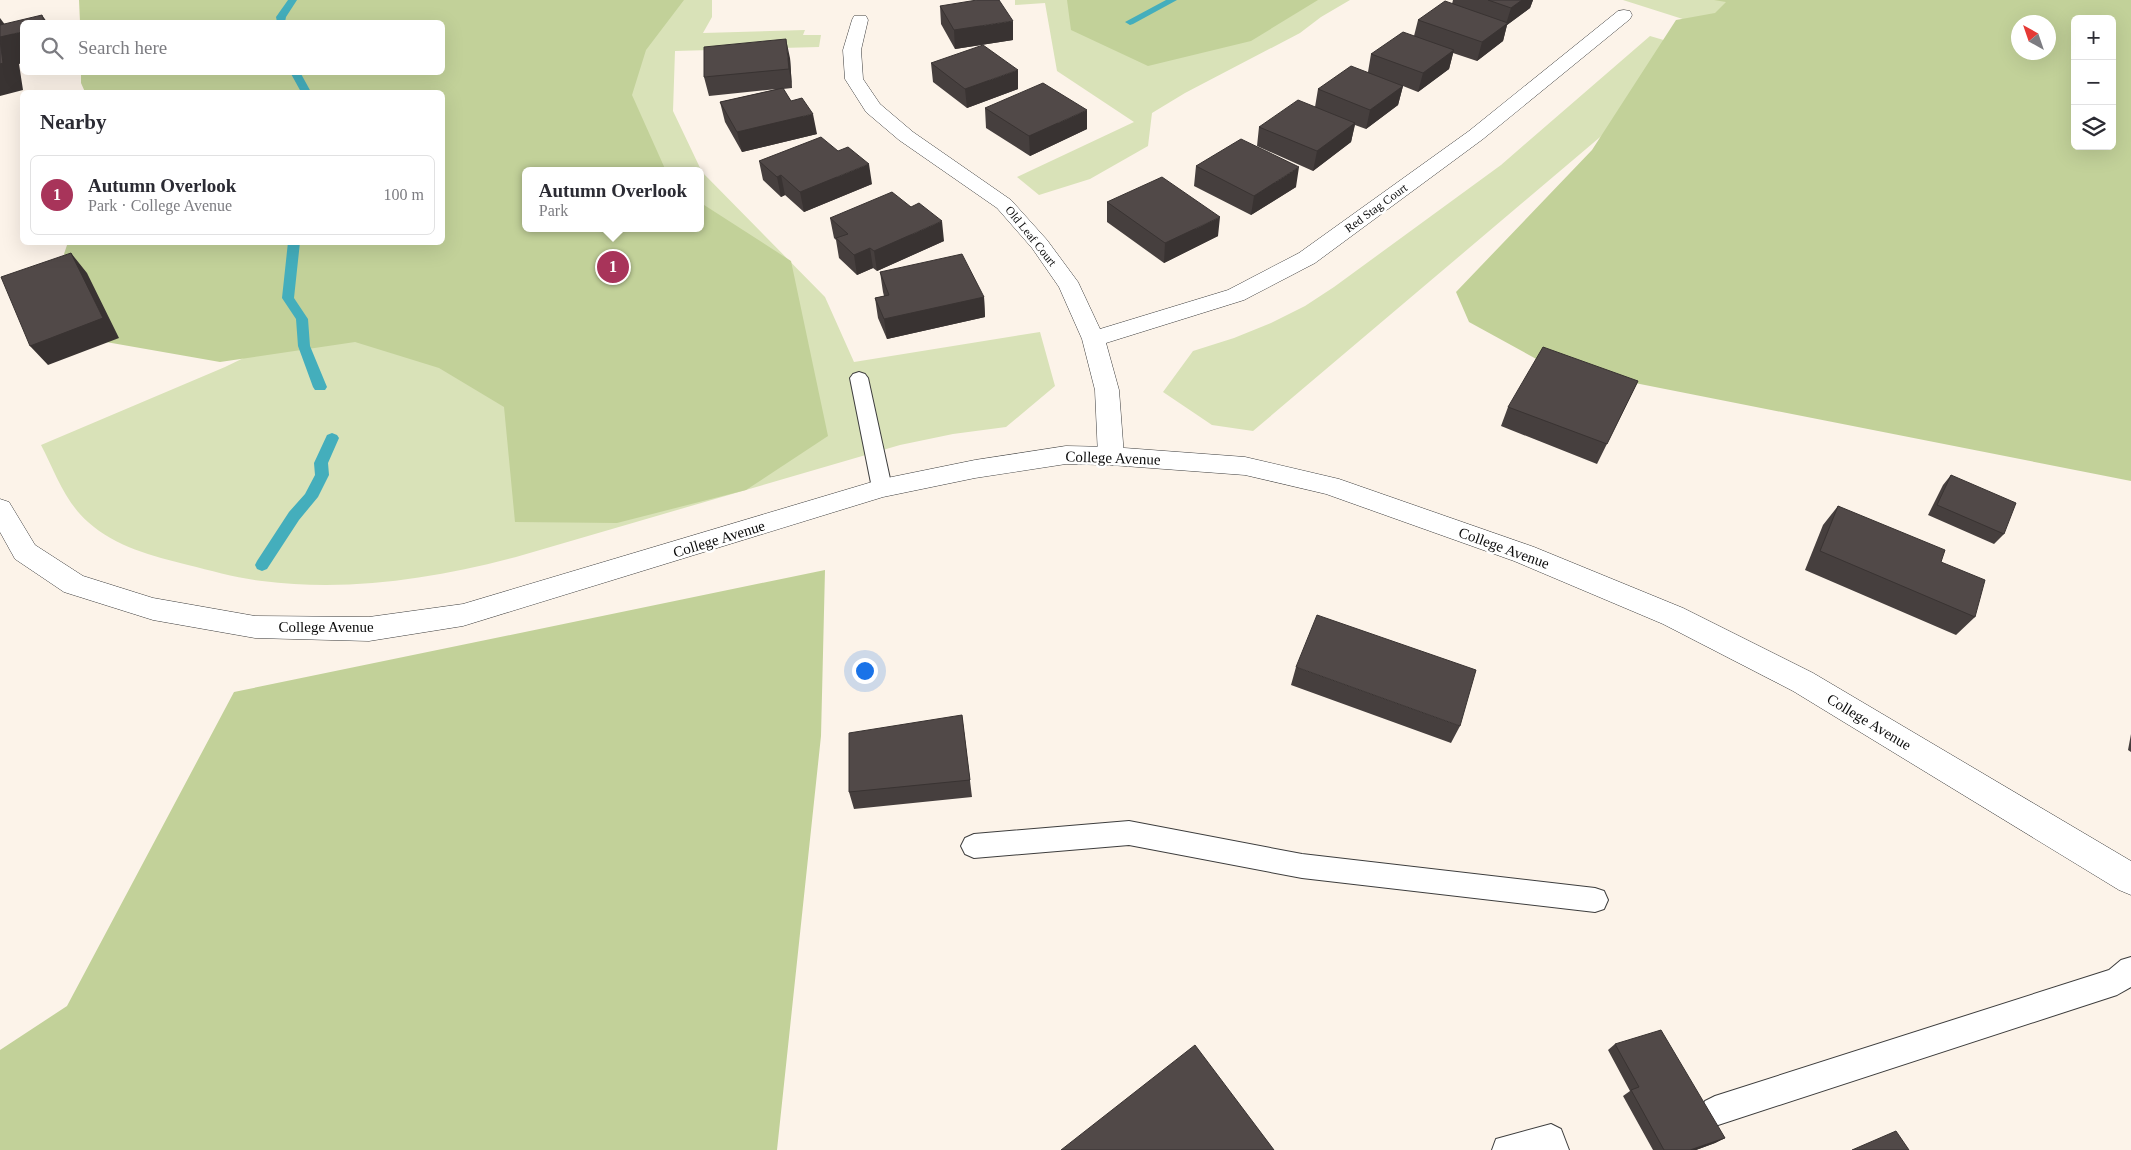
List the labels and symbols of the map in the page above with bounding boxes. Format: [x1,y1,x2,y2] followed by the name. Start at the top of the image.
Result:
[2011,15,2056,60] north arrow
[1342,180,1411,235] street label: Red Stag Court
[1002,203,1060,269] street label: Old Leaf Court
[597,248,629,286] pin: 1
[1065,448,1161,468] street label: College Avenue
[671,517,767,561] street label: College Avenue
[1457,524,1552,572] street label: College Avenue
[278,619,374,635] street label: College Avenue
[852,658,878,684] your location
[1824,691,1914,754] street label: College Avenue

